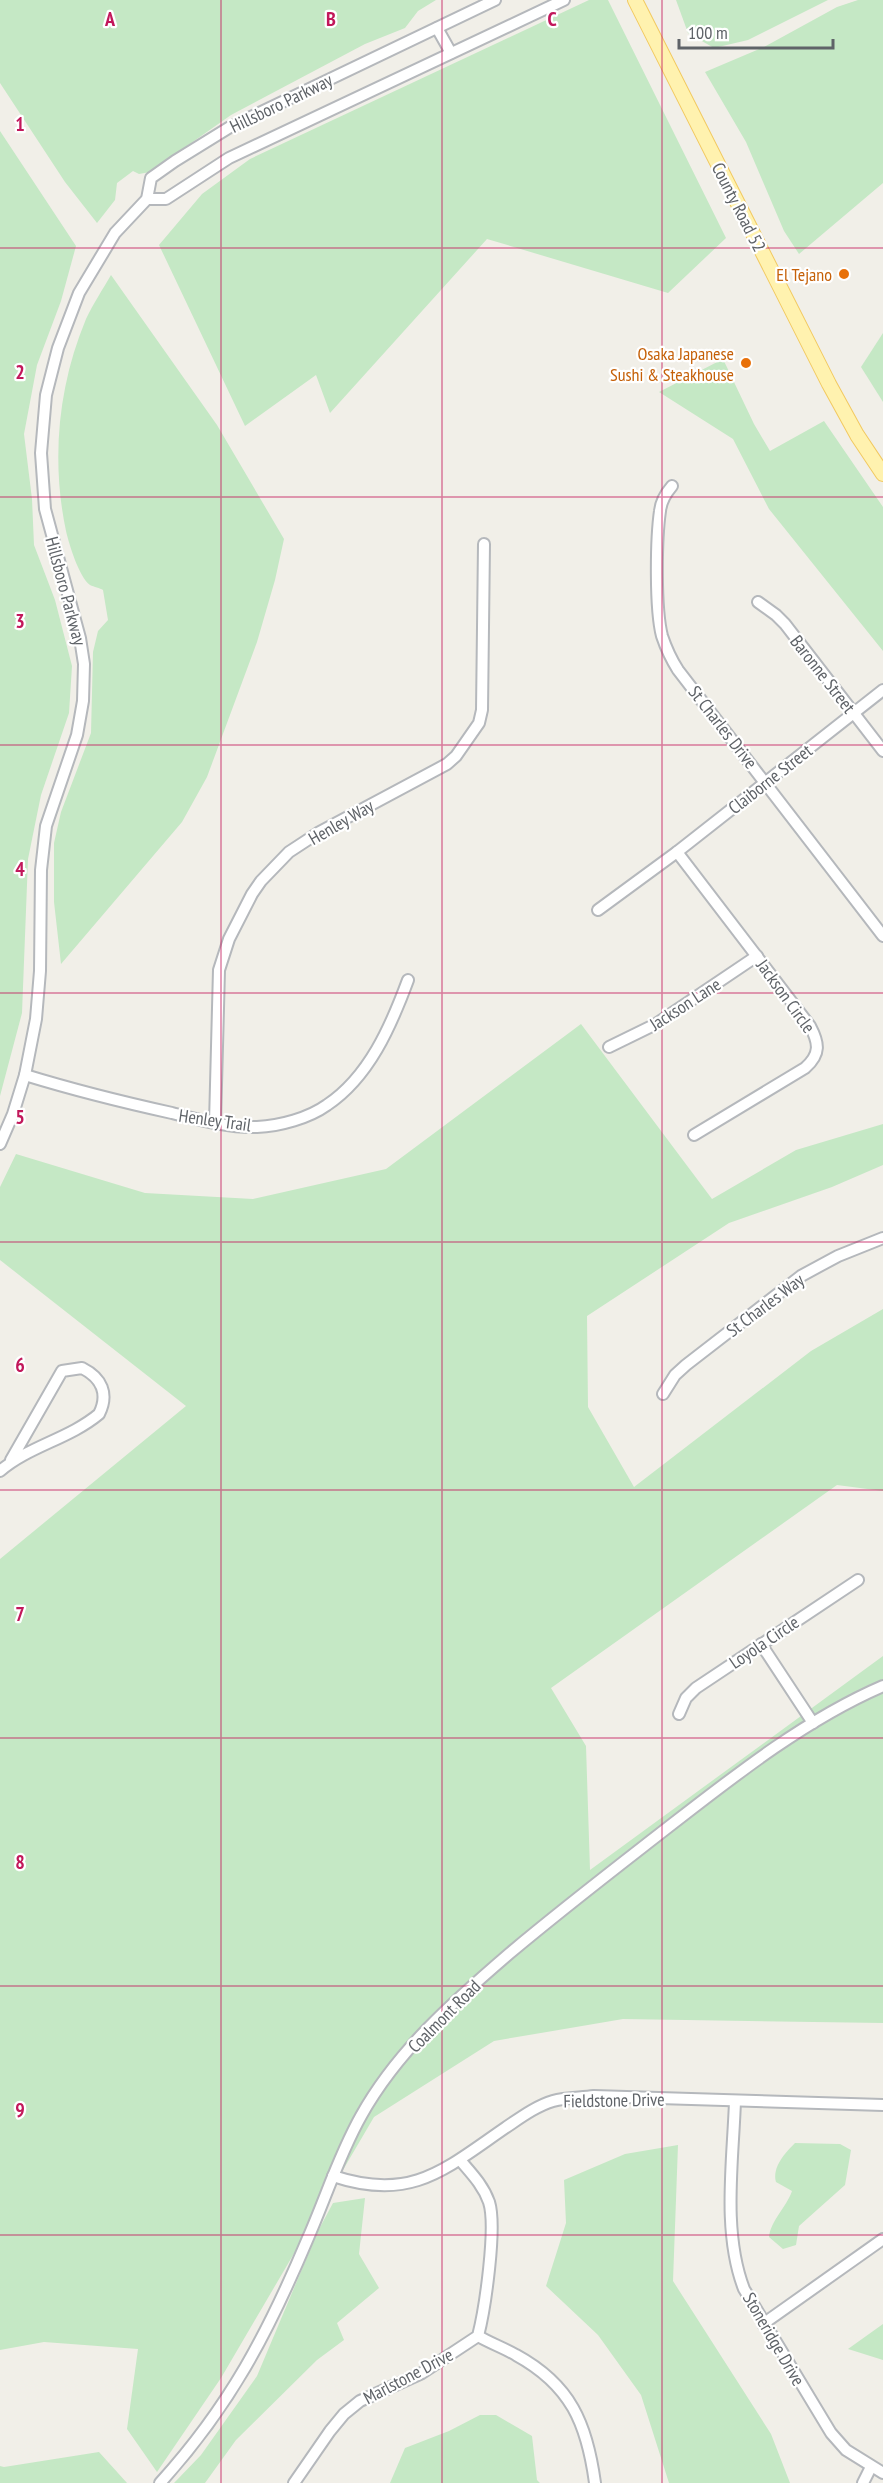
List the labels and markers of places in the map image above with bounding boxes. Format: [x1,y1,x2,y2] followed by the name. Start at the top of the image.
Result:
[776,263,832,286] place label: El Tejano
[837,267,851,281] marker: El Tejano
[610,342,734,386] place label: Osaka Japanese Sushi & Steakhouse
[739,356,753,370] marker: Osaka Japanese Sushi & Steakhouse

